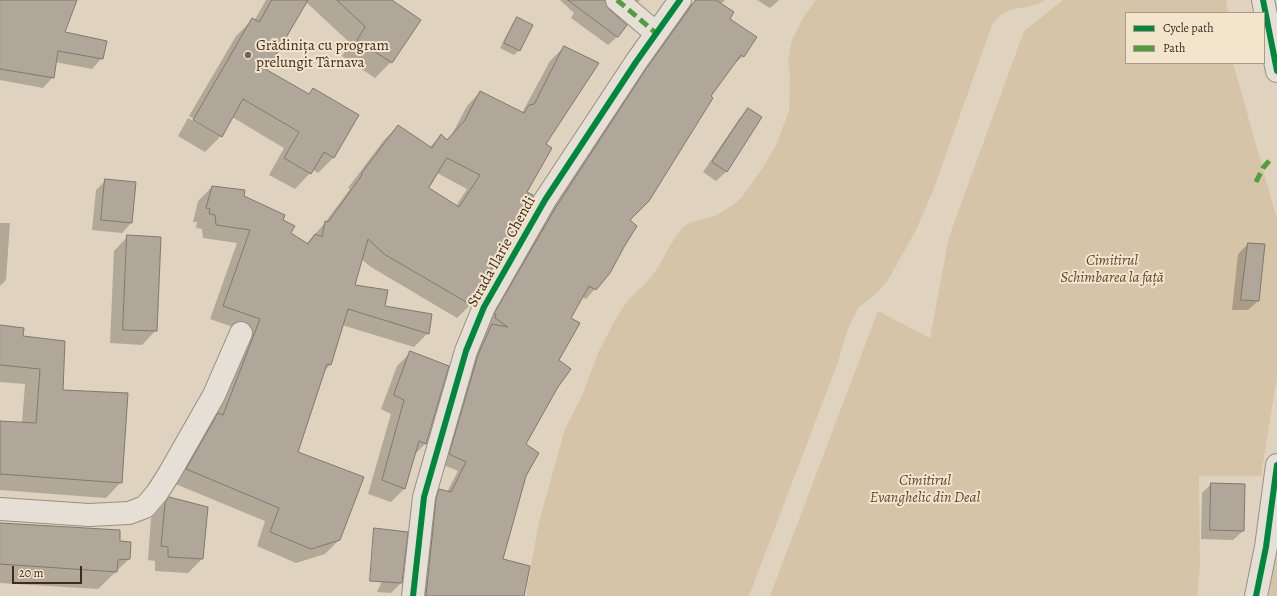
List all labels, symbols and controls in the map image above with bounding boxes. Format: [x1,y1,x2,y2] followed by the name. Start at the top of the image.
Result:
[1125,12,1265,64] legend
[1163,20,1214,36] text: Cycle path
[256,37,389,72] place label: Grădinița cu program prelungit Târnava
[1163,40,1185,56] text: Path
[243,50,253,60] marker: Grădinița cu program prelungit Târnava
[464,193,540,311] street label: Strada Ilarie Chendi
[1060,252,1164,287] park label: Cimitirul Schimbarea la față
[870,472,980,507] park label: Cimitirul Evanghelic din Deal
[14,558,84,584] scale bar
[19,565,43,581] text: 20 m

